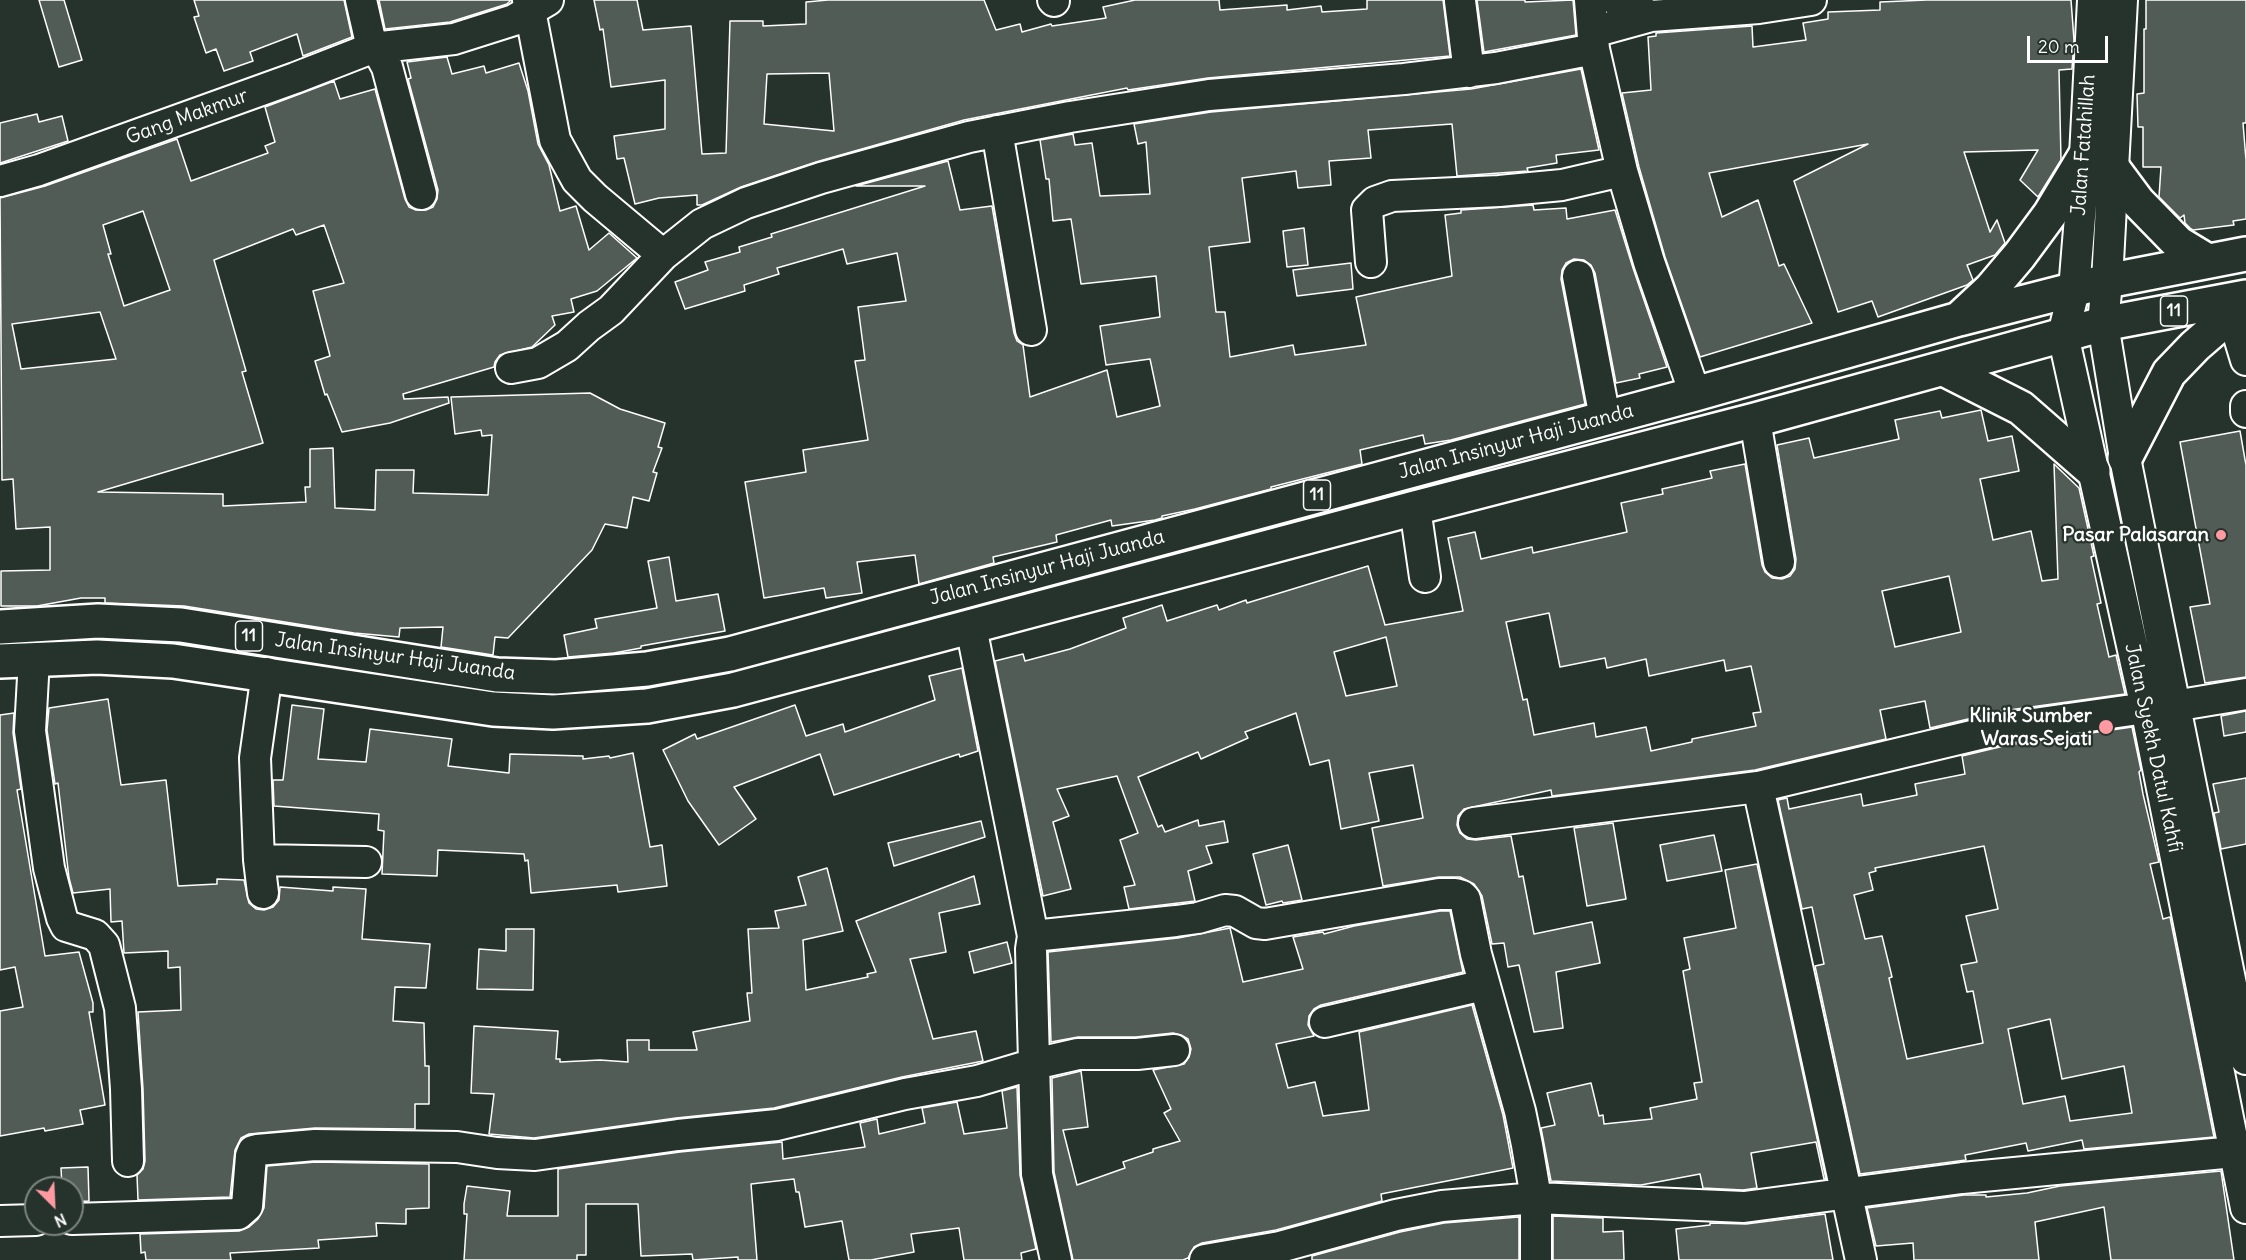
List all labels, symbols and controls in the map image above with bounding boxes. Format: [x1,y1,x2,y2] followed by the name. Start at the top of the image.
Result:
[2030,24,2111,62] scale bar
[2038,35,2080,58] text: 20 m
[2067,73,2101,217] street label: Jalan Fatahillah
[123,84,251,150] street label: Gang Makmur
[2160,296,2188,326] road number: 11
[1396,399,1636,485] street label: Jalan Insinyur Haji Juanda
[1304,480,1330,510] road number: 11
[2062,523,2209,547] place label: Pasar Palasaran
[927,525,1167,611] street label: Jalan Insinyur Haji Juanda
[2214,528,2228,542] marker: Pasar Palasaran
[236,621,262,651] road number: 11
[273,628,517,686] street label: Jalan Insinyur Haji Juanda
[2119,641,2187,855] street label: Jalan Syekh Datul Kahfi
[1969,704,2092,751] place label: Klinik Sumber Waras Sejati
[2097,718,2115,736] marker: Klinik Sumber Waras Sejati
[24,1176,84,1236] north arrow
[51,1209,70,1232] text: N

